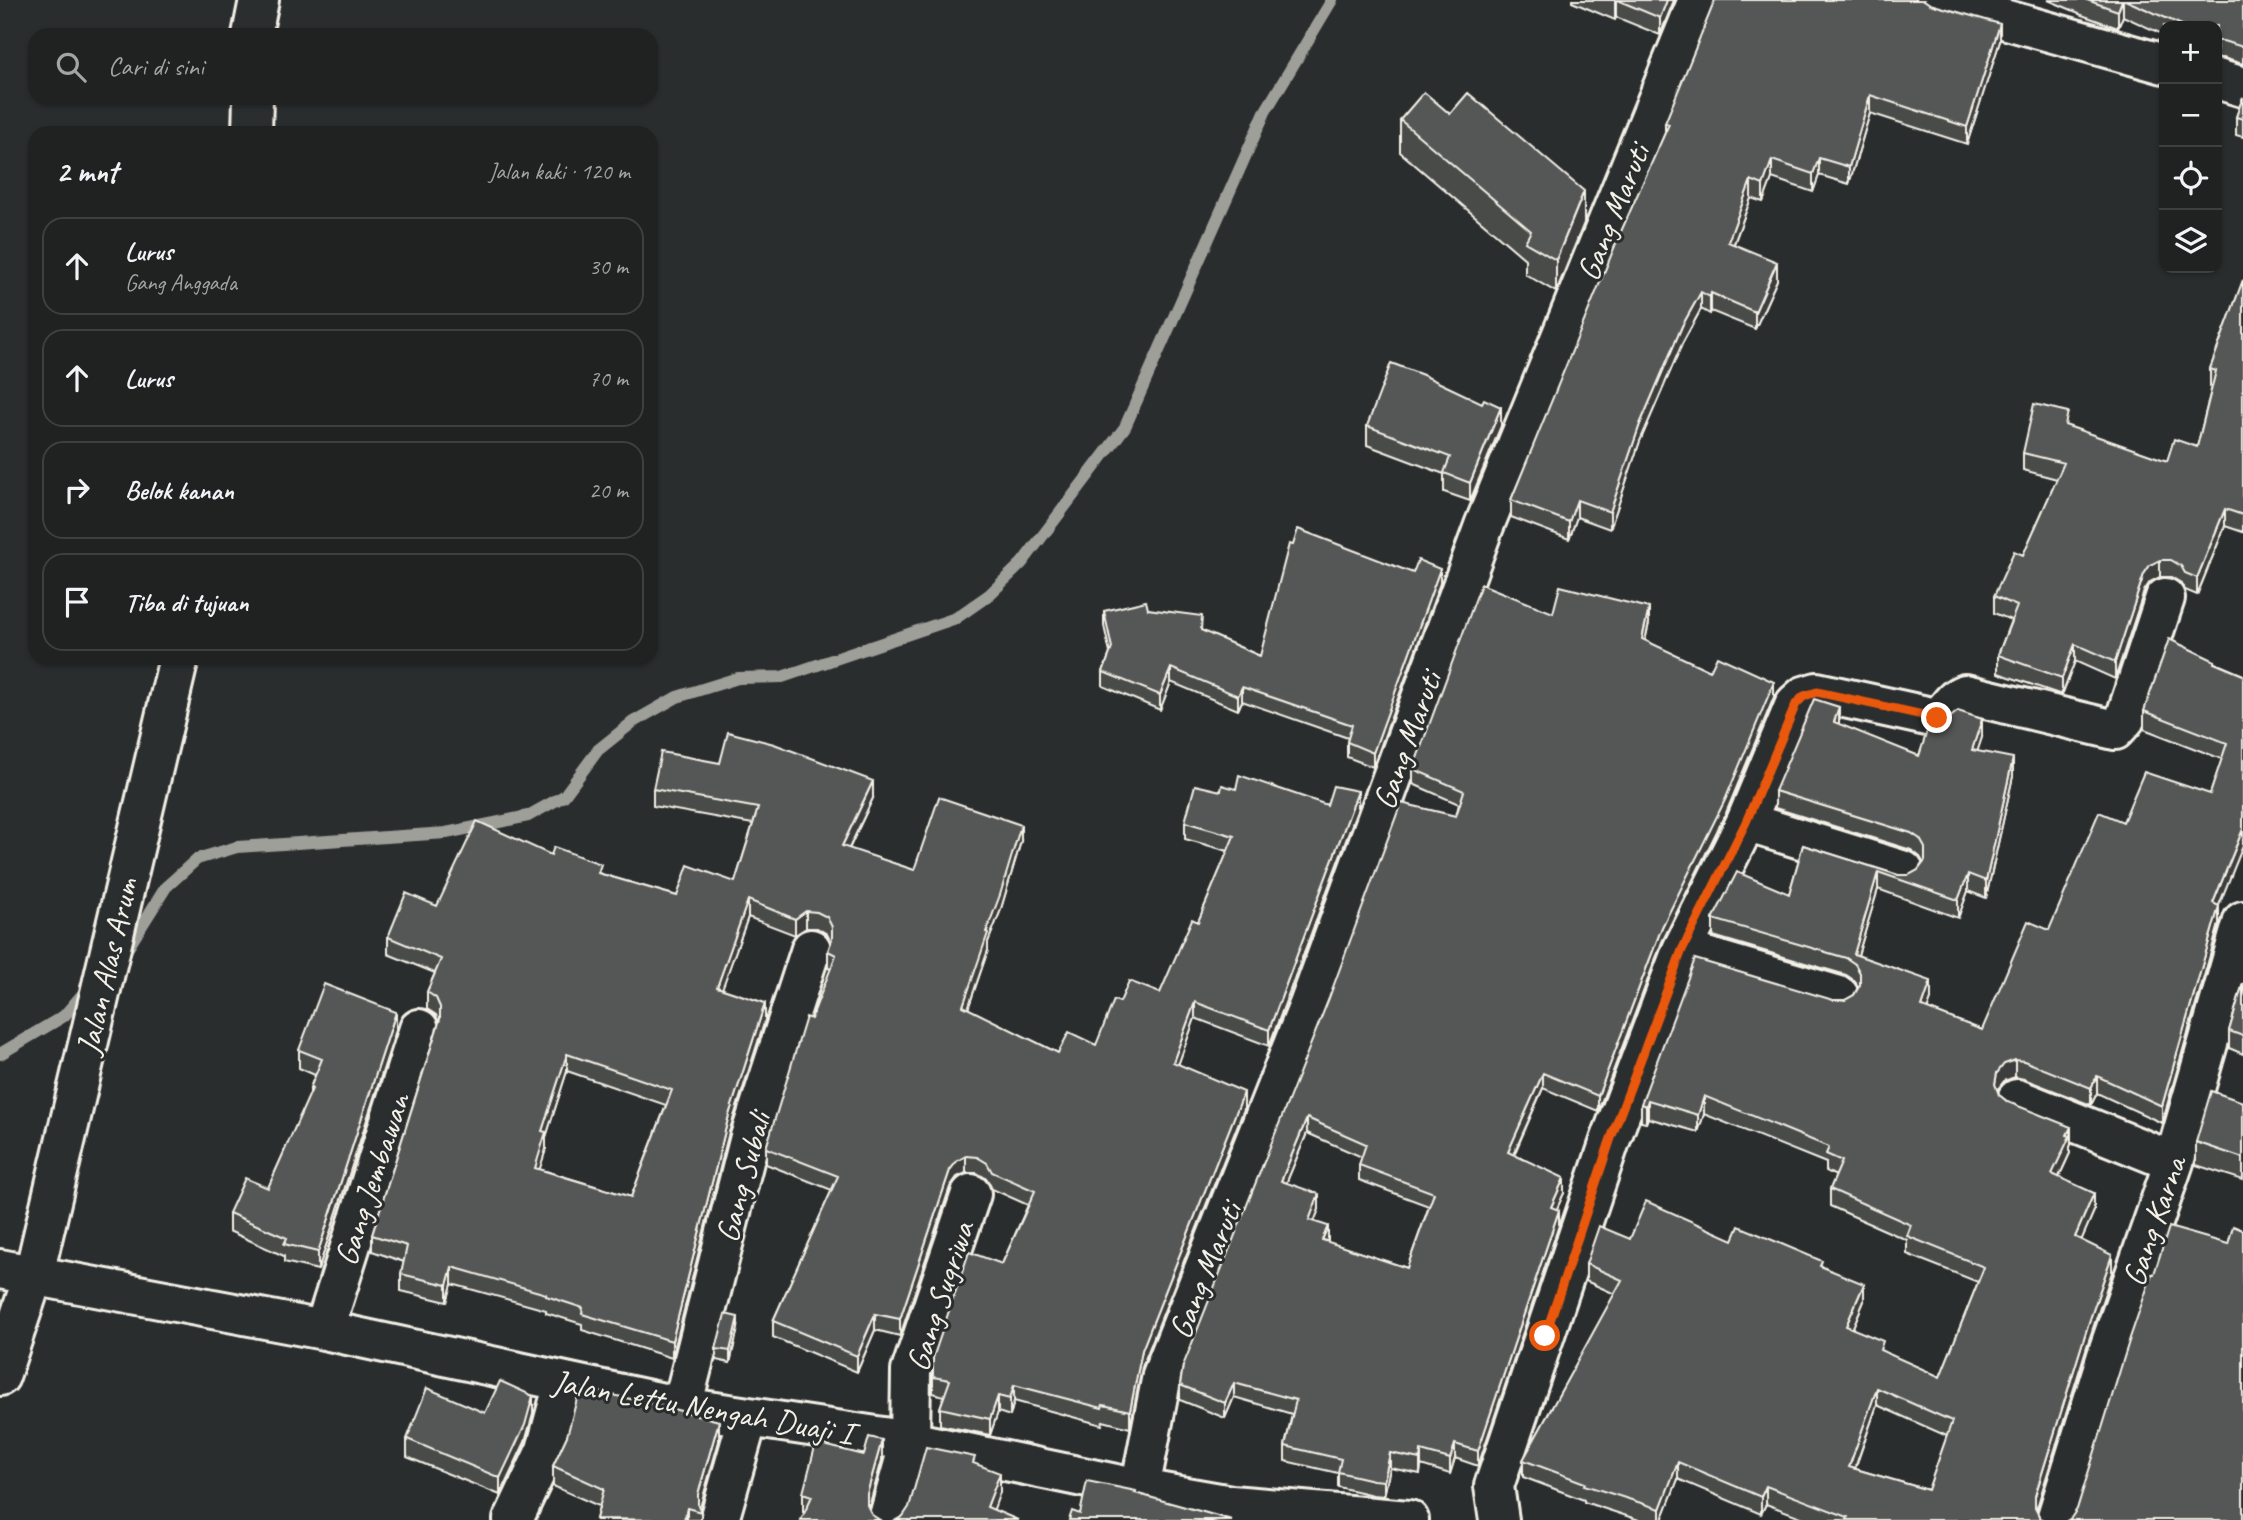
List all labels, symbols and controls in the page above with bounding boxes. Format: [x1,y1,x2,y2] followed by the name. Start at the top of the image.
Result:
[2159,21,2222,273] map controls
[2159,21,2222,84] button: +
[28,28,658,105] search box
[52,48,90,86] icon: search
[108,50,204,83] text: Cari di sini
[2159,84,2222,147] button: −
[1567,134,1661,287] street label: Gang Maruti
[2159,147,2222,210] button: locate
[56,153,118,191] text: 2 mnt
[488,157,630,186] text: Jalan kaki · 120 m
[2159,210,2222,273] button: layers
[125,235,173,268] text: Lurus
[58,247,96,285] icon: ahead
[589,252,628,281] text: 30 m
[125,268,237,297] text: Gang Anggada
[58,359,96,397] icon: ahead
[125,362,173,395] text: Lurus
[589,364,628,393] text: 70 m
[58,471,96,509] icon: right
[125,474,234,507] text: Belok kanan
[589,476,628,505] text: 20 m
[58,583,96,621] icon: arrive
[125,586,249,619] text: Tiba di tujuan
[1363,662,1453,815] street label: Gang Maruti
[1921,702,1952,733] route end
[66,872,148,1061] street label: Jalan Alas Arum
[324,1086,420,1271] street label: Gang Jembawan
[705,1104,781,1247] street label: Gang Subali
[2112,1149,2196,1291] street label: Gang Karna
[1159,1192,1253,1345] street label: Gang Maruti
[896,1214,985,1376] street label: Gang Sugriwa
[1529,1320,1560,1351] route start
[547,1360,863,1455] street label: Jalan Lettu Nengah Duaji I

